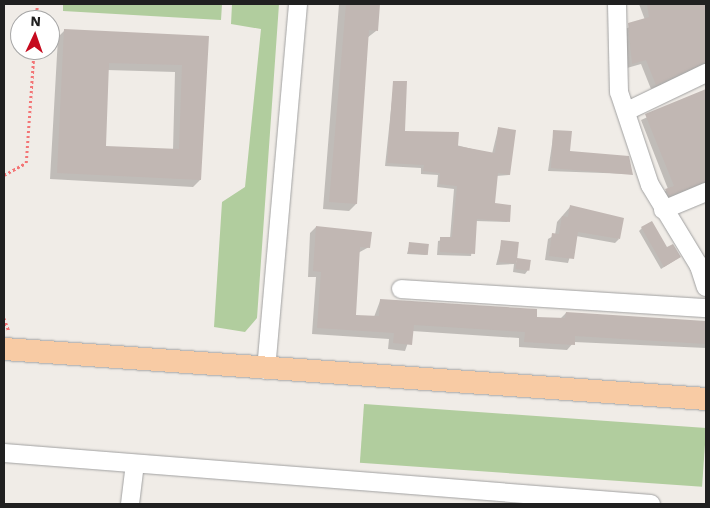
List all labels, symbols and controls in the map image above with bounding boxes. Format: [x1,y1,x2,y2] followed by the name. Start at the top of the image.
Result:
[10,10,60,60] north arrow
[30,13,41,29] text: N

